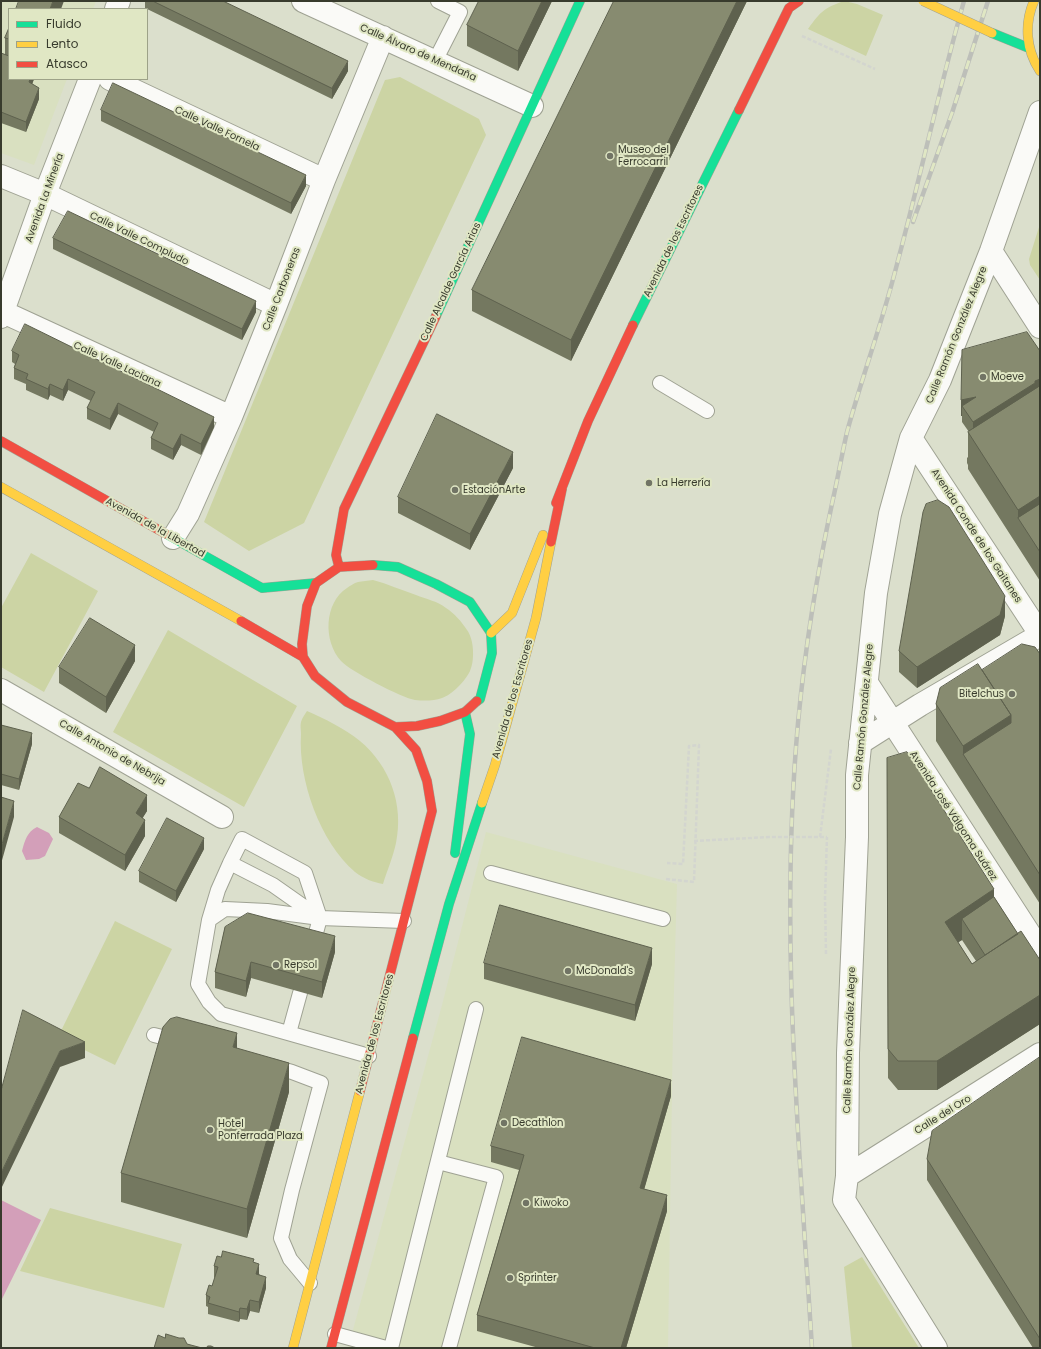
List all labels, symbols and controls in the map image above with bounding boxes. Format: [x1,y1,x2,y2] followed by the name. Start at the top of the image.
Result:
[8,8,148,80] legend
[46,15,81,32] text: Fluido
[358,22,478,84] street label: Calle Álvaro de Mendaña
[46,35,78,52] text: Lento
[46,55,88,72] text: Atasco
[173,104,261,154] street label: Calle Valle Fornela
[618,144,669,168] place label: Museo del Ferrocarril
[605,151,615,161] marker: Museo del Ferrocarril
[23,152,67,244] street label: Avenida La Minería
[641,183,707,299] street label: Avenida de los Escritores
[87,210,191,268] street label: Calle Valle Compludo
[418,221,484,343] street label: Calle Alcalde García Arias
[261,246,303,332] street label: Calle Carboneras
[924,265,990,405] street label: Calle Ramón González Alegre
[71,339,163,391] street label: Calle Valle Laciana
[991,371,1024,383] place label: Moeve
[978,372,988,382] marker: Moeve
[928,467,1024,605] street label: Avenida Conde de los Gaitanes
[657,477,710,489] place label: La Herrería
[644,478,654,488] marker: La Herrería
[463,484,525,496] place label: EstaciónArte
[450,485,460,495] marker: EstaciónArte
[103,496,207,560] street label: Avenida de la Libertad
[490,638,536,760] street label: Avenida de los Escritores
[852,643,876,791] street label: Calle Ramón González Alegre
[959,688,1004,700] place label: Bitelchus
[1007,689,1017,699] marker: Bitelchus
[57,718,167,788] street label: Calle Antonio de Nebrija
[907,749,999,883] street label: Avenida José Válgoma Suárez
[284,959,317,971] place label: Repsol
[271,960,281,970] marker: Repsol
[576,965,633,977] place label: McDonald's
[563,966,573,976] marker: McDonald's
[841,966,859,1114] street label: Calle Ramón González Alegre
[353,973,397,1095] street label: Avenida de los Escritores
[913,1093,973,1137] street label: Calle del Oro
[512,1117,563,1129] place label: Decathlon
[218,1118,303,1142] place label: Hotel Ponferrada Plaza
[499,1118,509,1128] marker: Decathlon
[205,1125,215,1135] marker: Hotel Ponferrada Plaza
[534,1197,569,1209] place label: Kiwoko
[521,1198,531,1208] marker: Kiwoko
[518,1272,557,1284] place label: Sprinter
[505,1273,515,1283] marker: Sprinter

